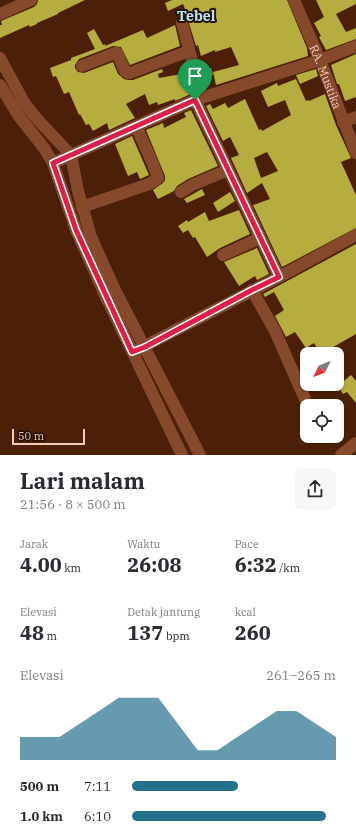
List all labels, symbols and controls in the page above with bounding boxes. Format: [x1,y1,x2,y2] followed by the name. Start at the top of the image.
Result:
[177,7,216,25] district label: Tebel
[307,42,346,111] street label: RA. Mustika
[178,59,212,100] pin
[184,65,206,87] icon: arrive
[300,347,344,391] north arrow
[300,347,344,443] map controls
[300,399,344,443] button: locate
[12,427,85,446] scale bar
[18,429,44,443] text: 50 m
[20,466,145,495] text: Lari malam
[294,468,336,510] button: share
[20,496,126,513] text: 21:56 · 8 × 500 m
[20,537,48,551] text: Jarak
[127,537,160,551] text: Waktu
[235,537,259,551] text: Pace
[20,551,62,578] text: 4.00
[127,551,181,578] text: 26:08
[235,551,277,578] text: 6:32
[62,561,81,575] text: km
[277,561,300,575] text: /km
[20,605,57,619] text: Elevasi
[127,605,200,619] text: Detak jantung
[235,605,256,619] text: kcal
[20,619,44,646] text: 48
[127,619,163,646] text: 137
[235,619,271,646] text: 260
[44,629,57,643] text: m
[163,629,190,643] text: bpm
[20,667,64,684] text: Elevasi
[266,667,336,684] text: 261–265 m
[20,778,59,795] text: 500 m
[84,778,111,795] text: 7:11
[20,808,63,825] text: 1.0 km
[84,808,111,825] text: 6:10

